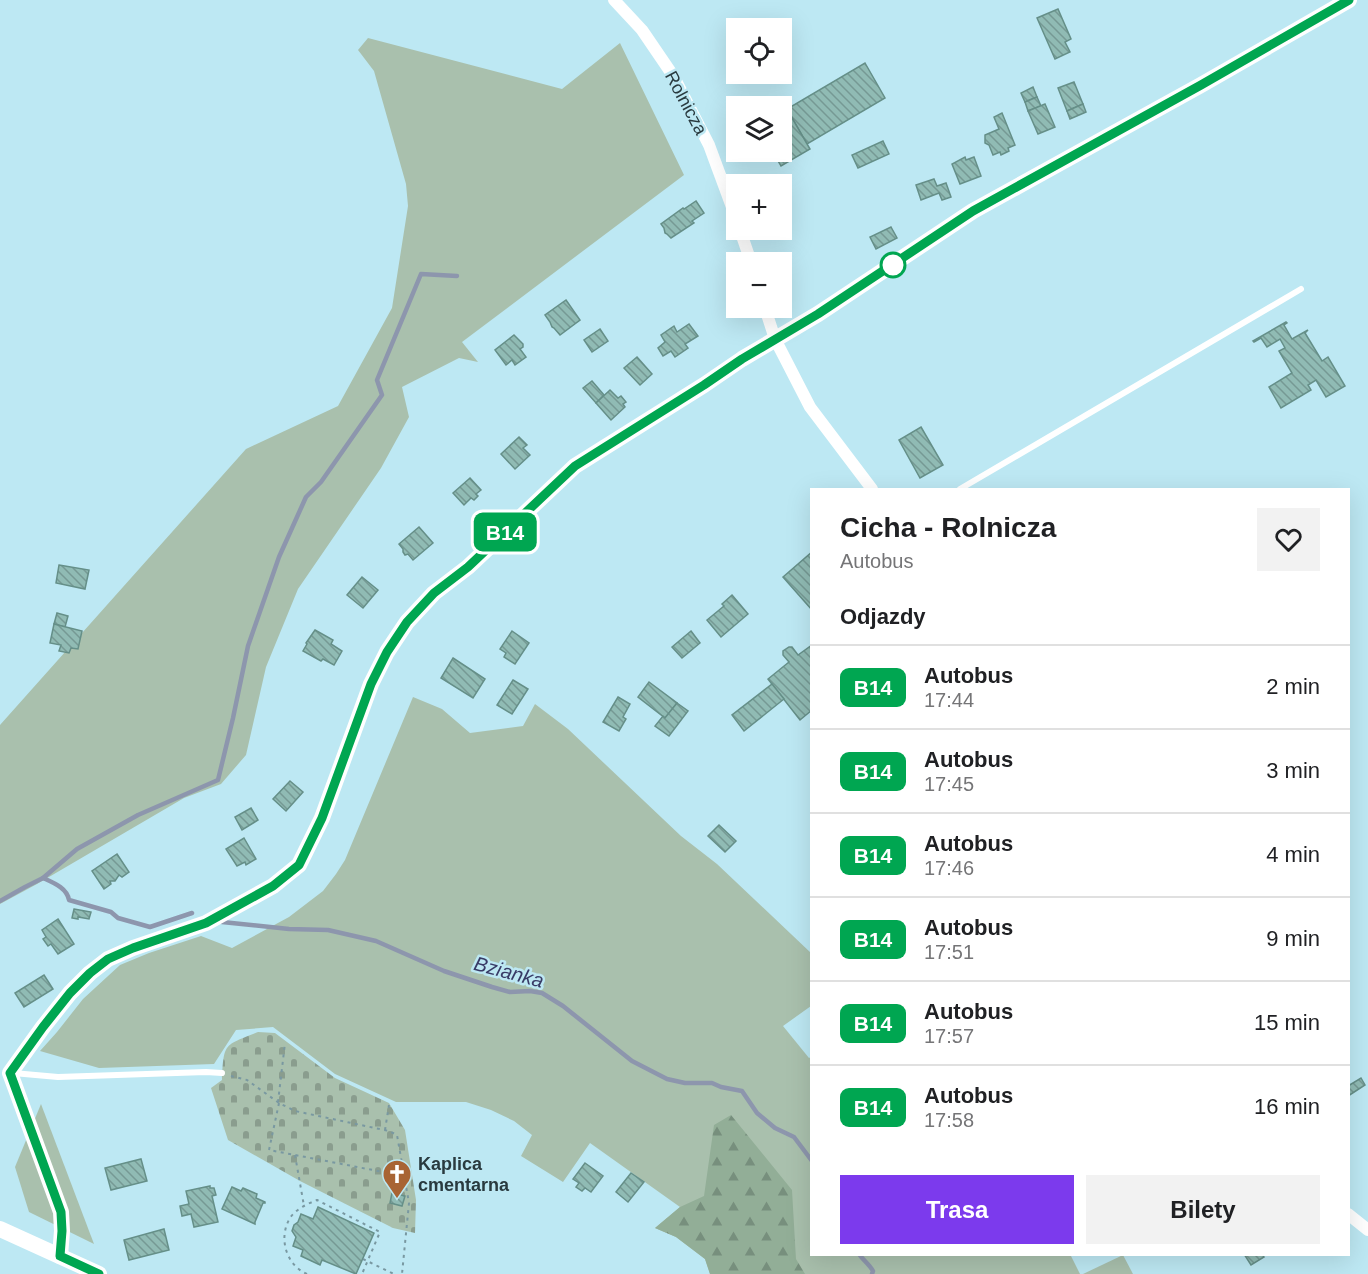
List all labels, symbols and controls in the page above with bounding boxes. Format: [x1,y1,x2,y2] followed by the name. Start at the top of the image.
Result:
[726,18,792,318] map controls
[726,18,792,84] button: locate
[661,68,711,139] street label: Rolnicza
[726,96,792,162] button: layers
[726,174,792,240] button: +
[726,252,792,318] button: −
[880,252,906,278] unlabelled marker
[1257,508,1320,571] button: heart
[470,512,540,552] line badge: B14
[840,512,1056,543] text: Cicha - Rolnicza
[486,521,524,544] text: B14
[840,550,913,572] text: Autobus
[840,604,926,629] text: Odjazdy
[924,663,1013,688] text: Autobus
[1266,674,1320,699] text: 2 min
[854,676,892,699] text: B14
[924,689,974,711] text: 17:44
[924,747,1013,772] text: Autobus
[1266,758,1320,783] text: 3 min
[854,760,892,783] text: B14
[924,773,974,795] text: 17:45
[924,831,1013,856] text: Autobus
[1266,842,1320,867] text: 4 min
[854,844,892,867] text: B14
[924,857,974,879] text: 17:46
[924,915,1013,940] text: Autobus
[1266,926,1320,951] text: 9 min
[854,928,892,951] text: B14
[924,941,974,963] text: 17:51
[472,952,546,992] water label: Bzianka
[924,999,1013,1024] text: Autobus
[1254,1010,1320,1035] text: 15 min
[854,1012,892,1035] text: B14
[924,1025,974,1047] text: 17:57
[924,1083,1013,1108] text: Autobus
[1254,1094,1320,1119] text: 16 min
[854,1096,892,1119] text: B14
[924,1109,974,1131] text: 17:58
[418,1154,510,1195] place label: Kaplica cmentarna
[381,1158,413,1200] church icon: Kaplica cmentarna
[840,1175,1074,1244] button: Trasa
[1086,1175,1320,1244] button: Bilety

